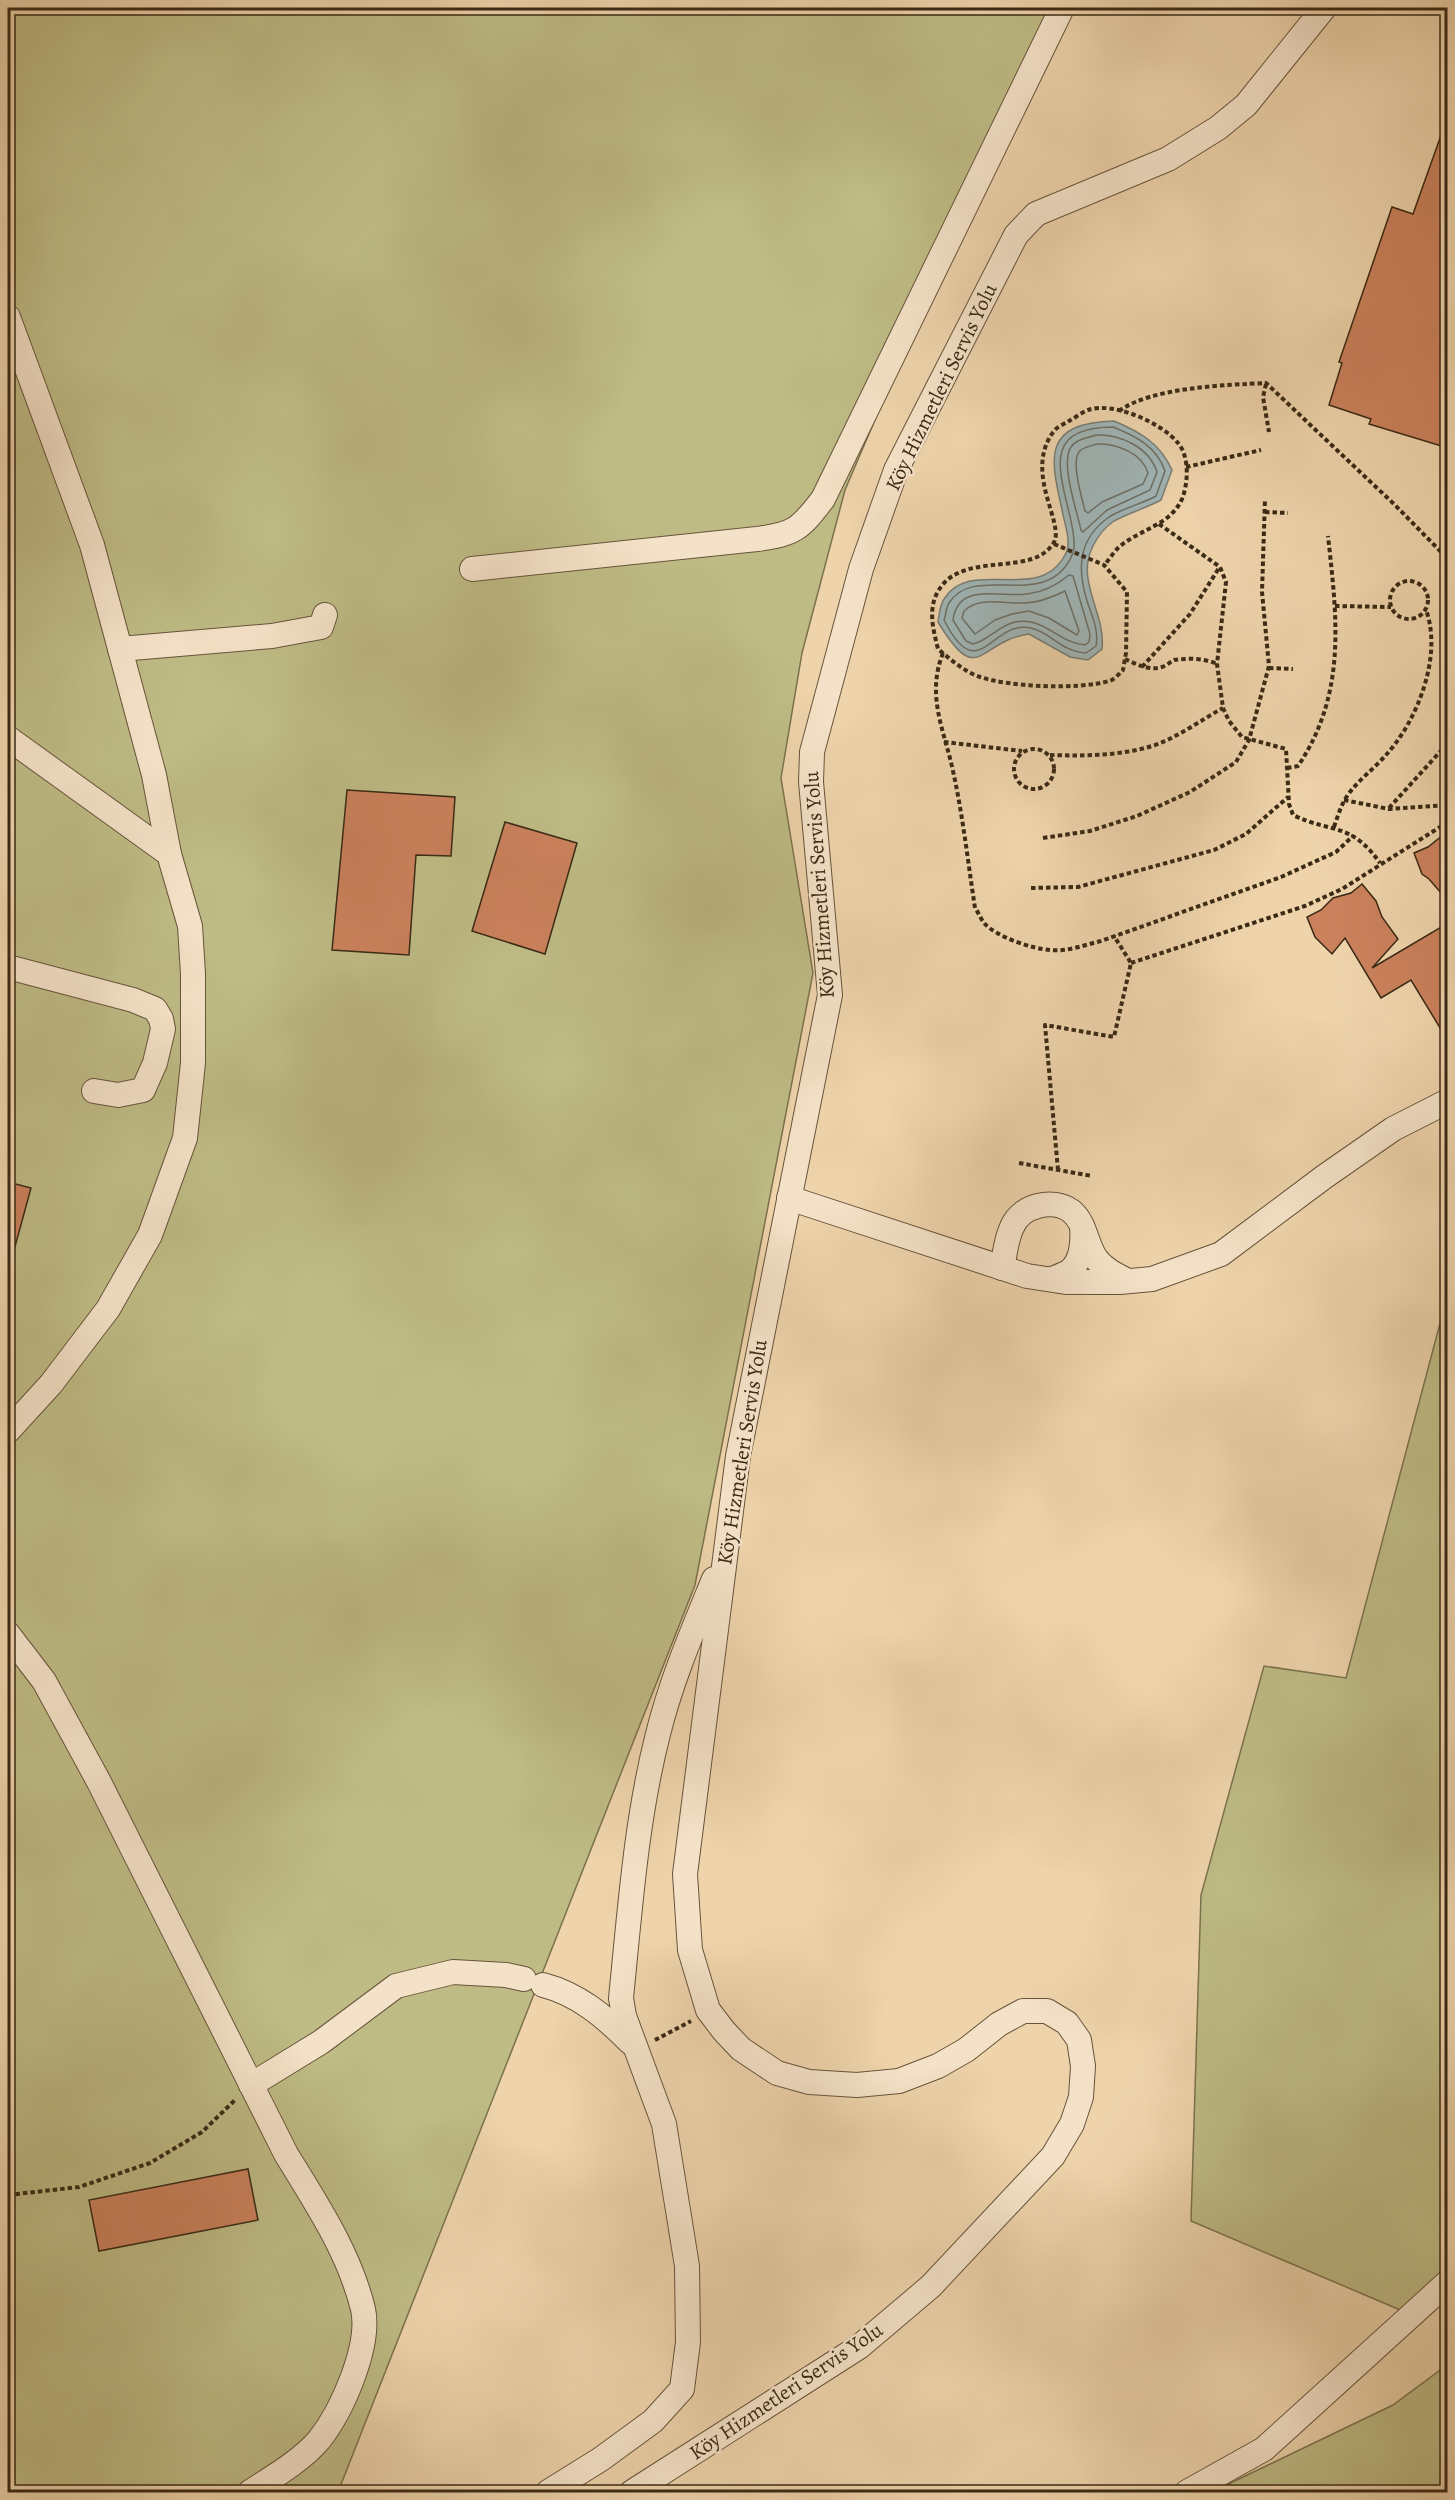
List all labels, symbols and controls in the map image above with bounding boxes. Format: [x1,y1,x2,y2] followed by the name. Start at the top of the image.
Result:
[879,278,1004,495] street label: Köy Hizmetleri Servis Yolu
[797,770,841,1000] street label: Köy Hizmetleri Servis Yolu
[710,1337,774,1567] street label: Köy Hizmetleri Servis Yolu
[684,2315,889,2466] street label: Köy Hizmetleri Servis Yolu

